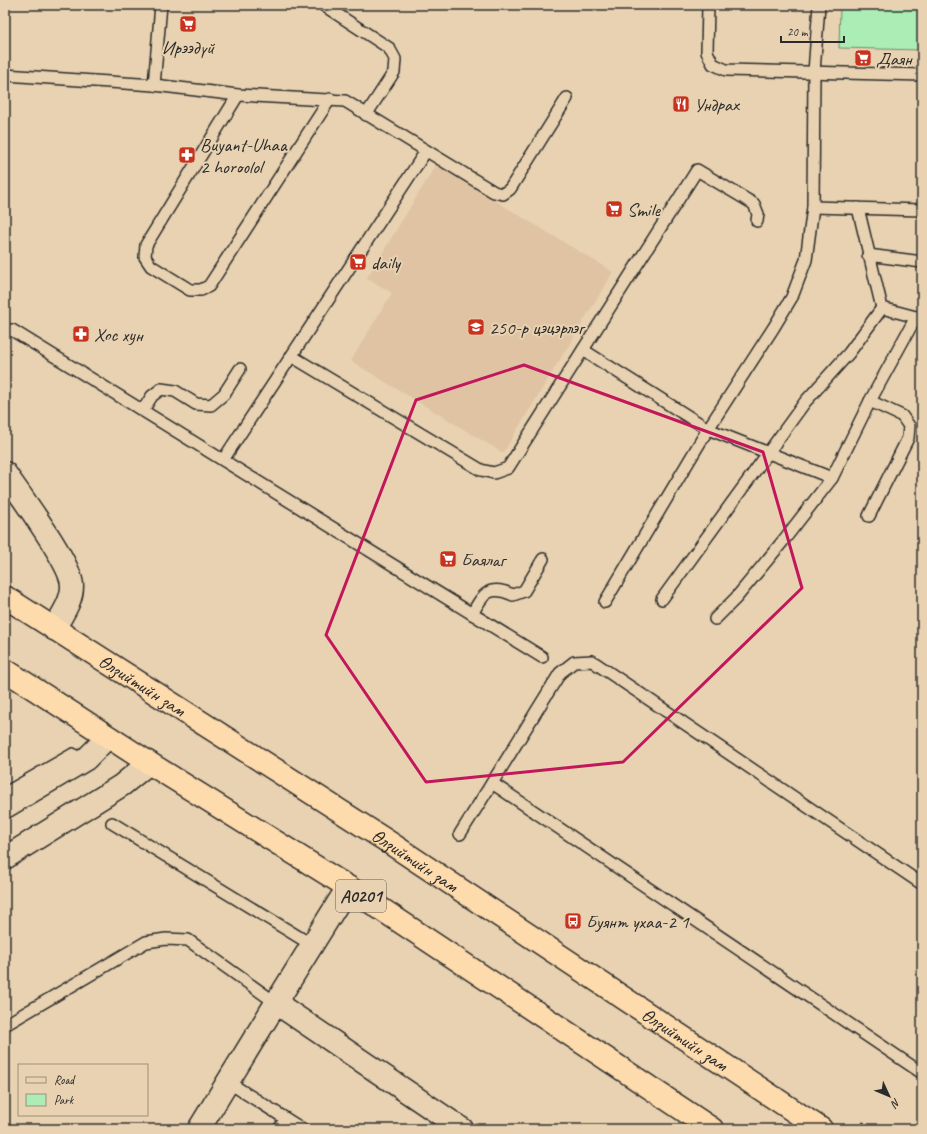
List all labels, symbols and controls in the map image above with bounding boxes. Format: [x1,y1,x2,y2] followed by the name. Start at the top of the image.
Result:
[178,14,198,34] supermarket icon: Ирээдүй
[781,18,844,44] scale bar
[787,24,809,40] text: 20 m
[162,36,215,60] place label: Ирээдүй
[876,47,913,71] place label: Даян
[853,48,873,68] supermarket icon: Даян
[694,93,740,117] place label: Ундрах
[671,94,691,114] restaurant icon: Ундрах
[200,133,288,179] place label: Buyant-Uhaa 2 horoolol
[177,145,197,165] pharmacy icon: Buyant-Uhaa 2 horoolol
[627,198,662,222] place label: Smile
[604,199,624,219] supermarket icon: Smile
[371,251,402,275] place label: daily
[348,252,368,272] supermarket icon: daily
[489,316,586,340] place label: 250-р цэцэрлэг
[466,317,486,337] school or university icon: 250-р цэцэрлэг
[94,323,144,347] place label: Хос хун
[71,324,91,344] pharmacy icon: Хос хун
[461,548,507,572] place label: Баялаг
[438,549,458,569] supermarket icon: Баялаг
[94,649,191,723] street label: Өлзийтийн зам
[367,823,463,898] street label: Өлзийтийн зам
[336,880,386,912] road number: A0201
[586,910,690,934] place label: Буянт ухаа-2 1
[563,911,583,931] bus stop icon: Буянт ухаа-2 1
[637,1002,733,1077] street label: Өлзийтийн зам
[18,1064,148,1116] legend
[54,1072,76,1088] text: Road
[869,1076,909,1116] north arrow
[54,1092,75,1108] text: Park
[887,1096,904,1112] text: N

